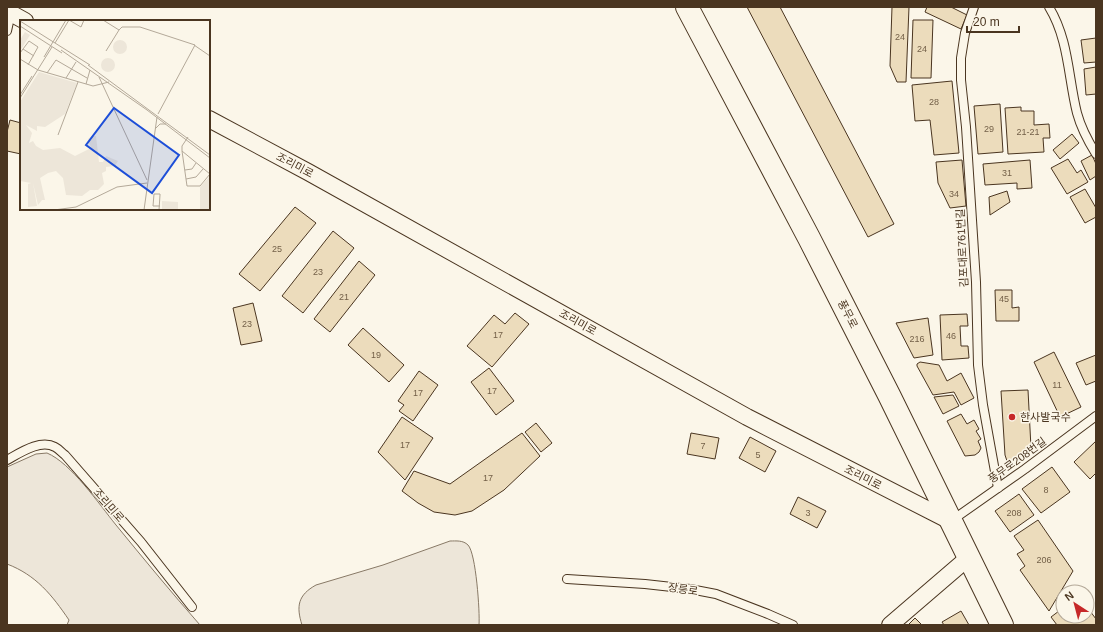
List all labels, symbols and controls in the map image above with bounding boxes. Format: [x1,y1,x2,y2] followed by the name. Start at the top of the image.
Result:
[967,8,1019,34] scale bar
[973,15,1000,29] text: 20 m
[20,20,210,210] inset map
[895,32,905,42] house number: 24
[917,44,927,54] house number: 24
[929,97,939,107] house number: 28
[984,124,994,134] house number: 29
[1016,127,1040,137] house number: 21-21
[274,150,316,180] street label: 조리미로
[1002,168,1012,178] house number: 31
[949,189,959,199] house number: 34
[954,208,970,288] street label: 김포대로761번길
[272,244,282,254] house number: 25
[313,267,323,277] house number: 23
[339,292,349,302] house number: 21
[999,294,1009,304] house number: 45
[836,298,860,330] street label: 풍무로
[557,307,599,337] street label: 조리미로
[242,319,252,329] house number: 23
[493,330,503,340] house number: 17
[946,331,956,341] house number: 46
[909,334,925,344] house number: 216
[371,350,381,360] house number: 19
[1052,380,1062,390] house number: 11
[487,386,497,396] house number: 17
[413,388,423,398] house number: 17
[1020,411,1071,423] place label: 한사발국수
[1007,412,1017,422] marker: 한사발국수
[986,435,1048,485] street label: 풍무로208번길
[400,440,410,450] house number: 17
[700,441,706,451] house number: 7
[755,450,761,460] house number: 5
[842,462,884,492] street label: 조리미로
[483,473,493,483] house number: 17
[1043,485,1049,495] house number: 8
[91,486,127,524] street label: 조리미로
[805,508,811,518] house number: 3
[1006,508,1022,518] house number: 208
[1036,555,1052,565] house number: 206
[667,581,699,597] street label: 장릉로
[1055,584,1095,624] north arrow
[1062,589,1076,603] text: N

